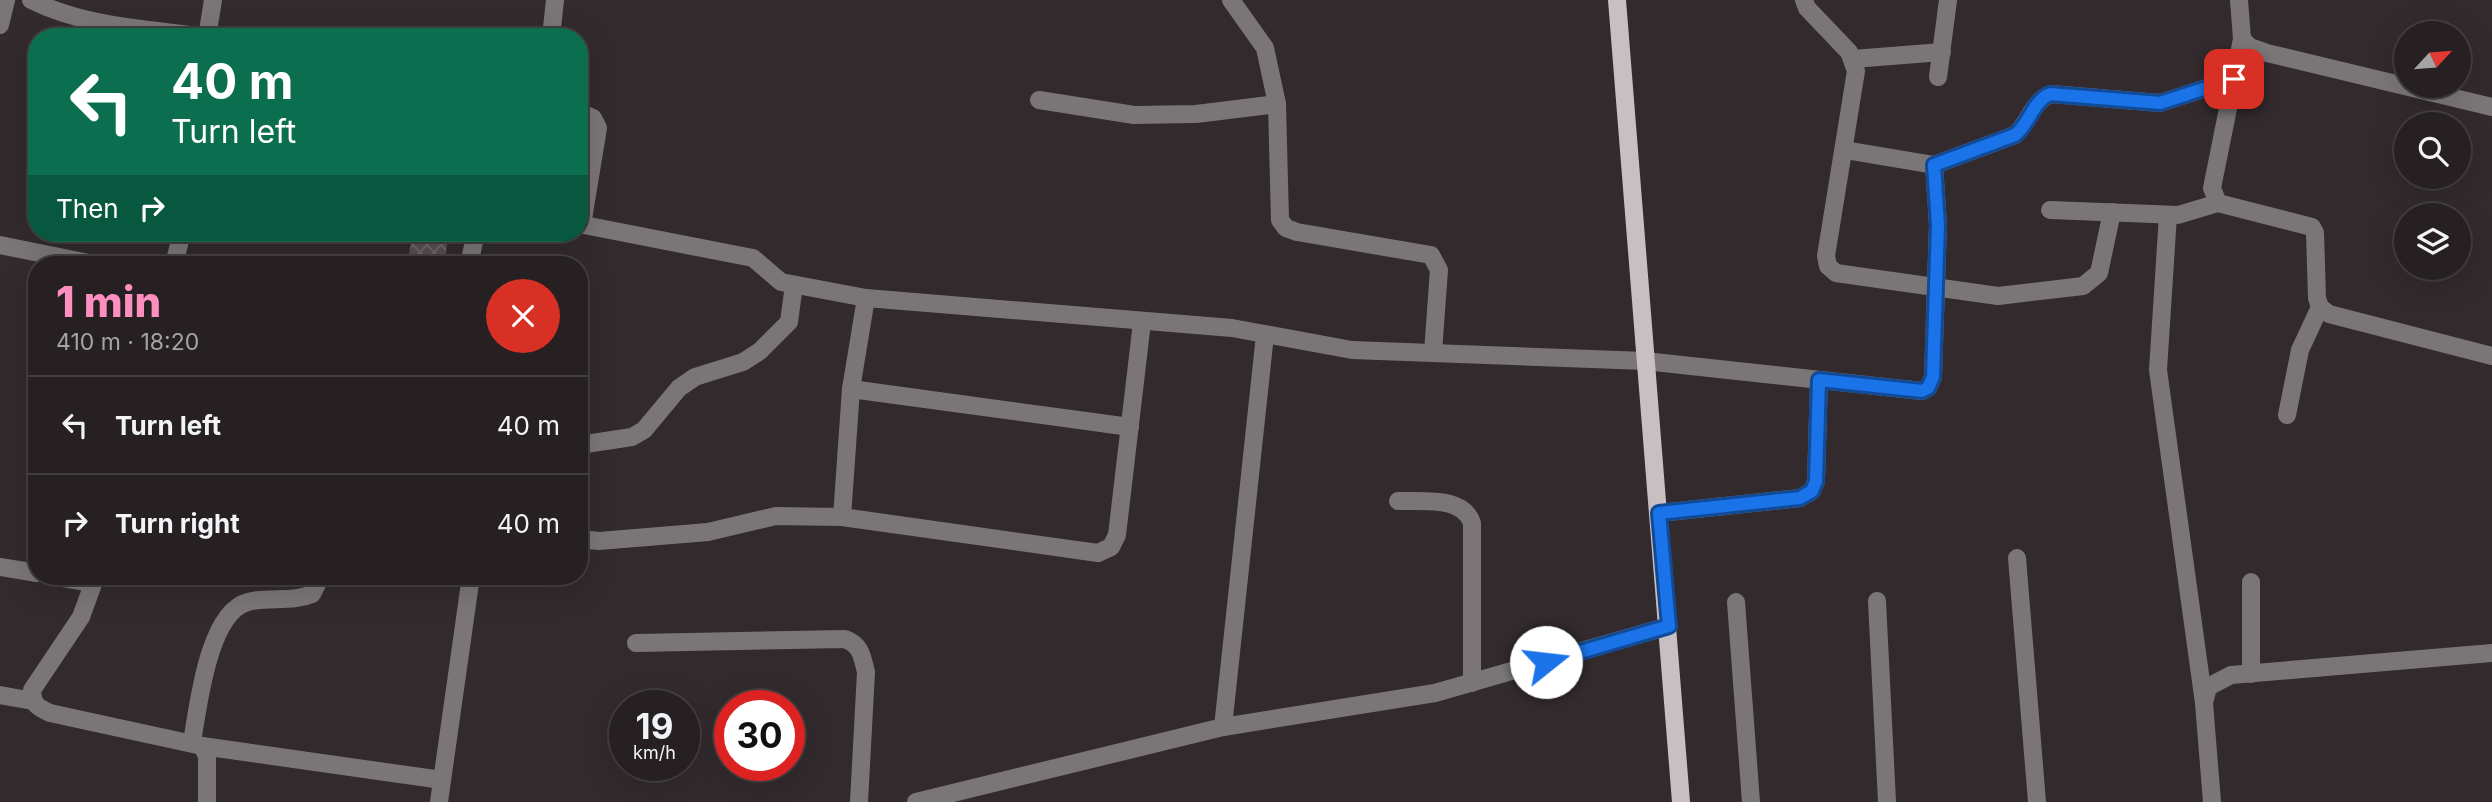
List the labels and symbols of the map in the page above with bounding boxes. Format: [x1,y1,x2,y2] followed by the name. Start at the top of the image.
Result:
[2394,21,2471,98] north arrow
[2204,49,2264,109] pin
[1509,625,1583,699] position arrow
[714,690,805,781] speed limit sign: 30

